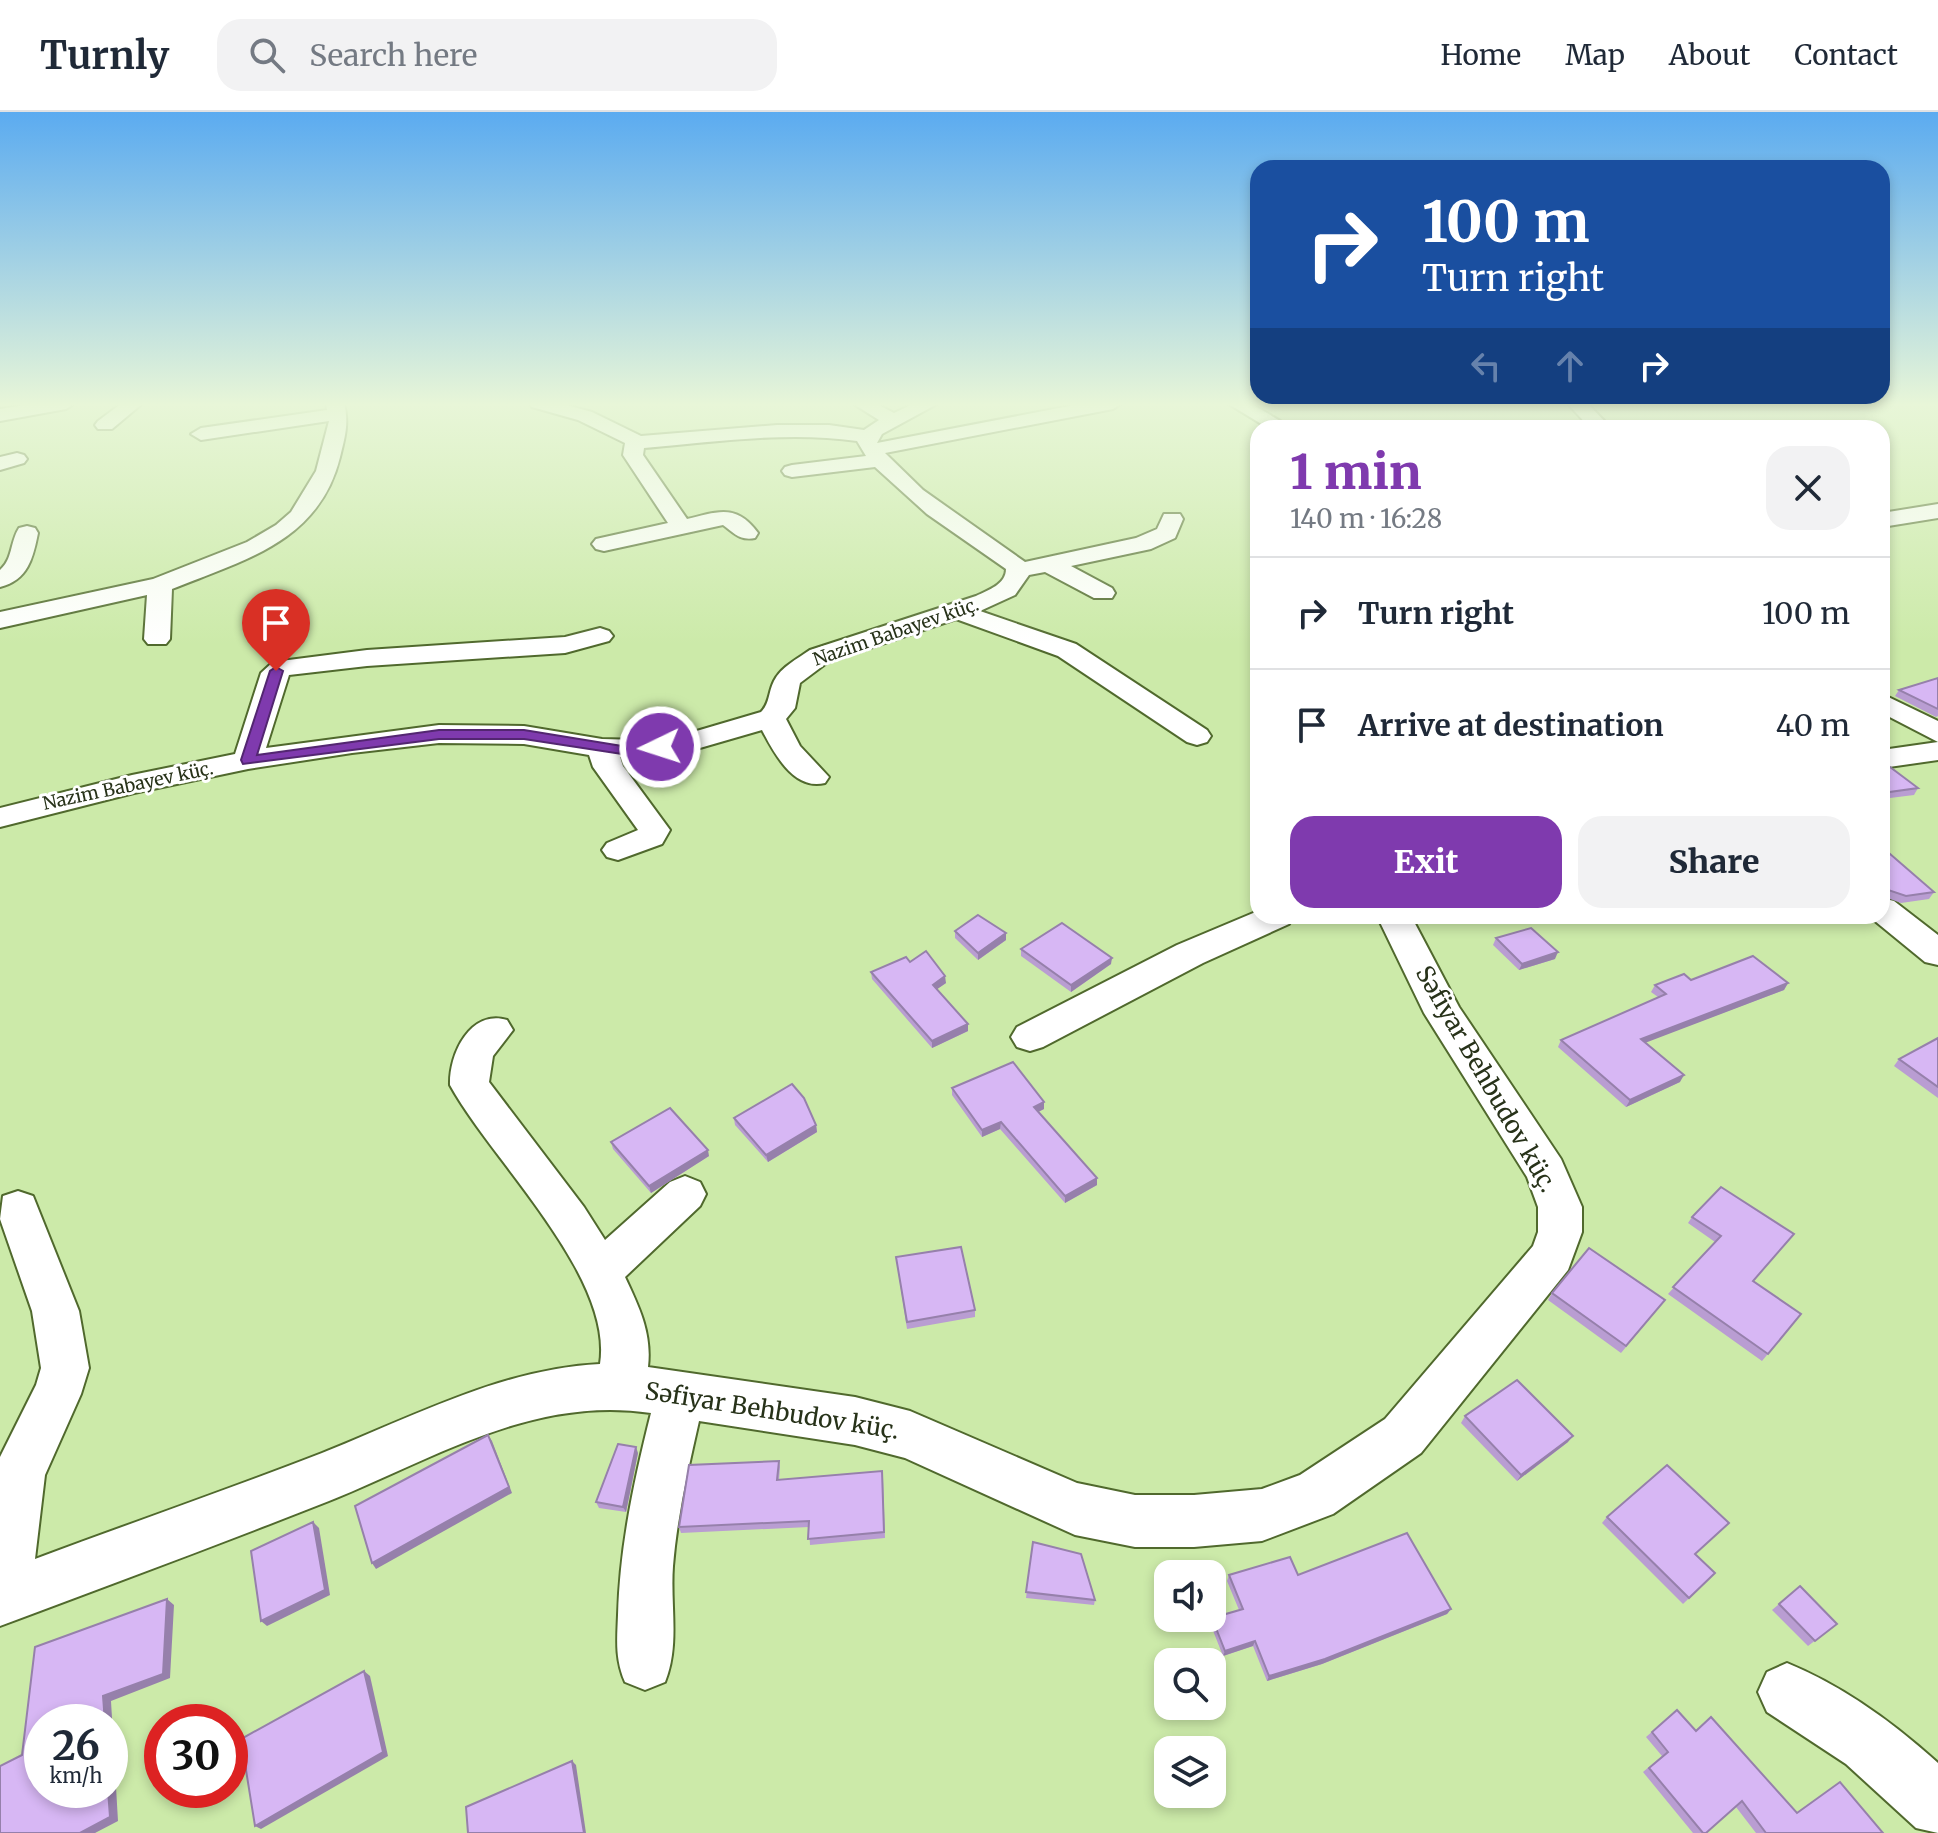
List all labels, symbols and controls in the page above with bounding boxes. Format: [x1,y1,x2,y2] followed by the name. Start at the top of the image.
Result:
[217,19,777,91] search box
[40,32,169,79] text: Turnly
[245,33,289,77] icon: search
[309,36,478,74] text: Search here
[1440,37,1521,73] text: Home
[1565,37,1625,73] text: Map
[1669,37,1750,73] text: About
[1794,37,1898,73] text: Contact
[1422,187,1590,257] text: 100 m
[1290,192,1394,296] icon: right
[1422,256,1604,301] text: Turn right
[1464,344,1508,388] icon: left
[1548,344,1592,388] icon: ahead
[1632,344,1676,388] icon: right
[1290,442,1422,502] text: 1 min
[1766,446,1850,530] button: close
[1290,502,1442,535] text: 140 m · 16:28
[242,589,310,671] pin
[1290,591,1334,635] icon: right
[810,592,982,671] street label: Nazim Babayev küç.
[1358,594,1514,632] text: Turn right
[1762,594,1850,632] text: 100 m
[254,601,298,645] icon: arrive
[1290,703,1334,747] icon: arrive
[618,705,702,789] position arrow
[1358,706,1664,744] text: Arrive at destination
[1776,706,1850,744] text: 40 m
[41,756,215,815] street label: Nazim Babayev küç.
[1290,816,1562,908] button: Exit
[1578,816,1850,908] button: Share
[1409,960,1564,1198] street label: Səfiyar Behbudov küç.
[643,1375,901,1446] street label: Səfiyar Behbudov küç.
[1154,1560,1226,1808] map controls
[1154,1560,1226,1632] button: sound
[1154,1648,1226,1720] button: search
[144,1704,248,1808] speed limit sign: 30
[52,1721,100,1771] text: 26
[1154,1736,1226,1808] button: layers
[50,1763,102,1788] text: km/h

